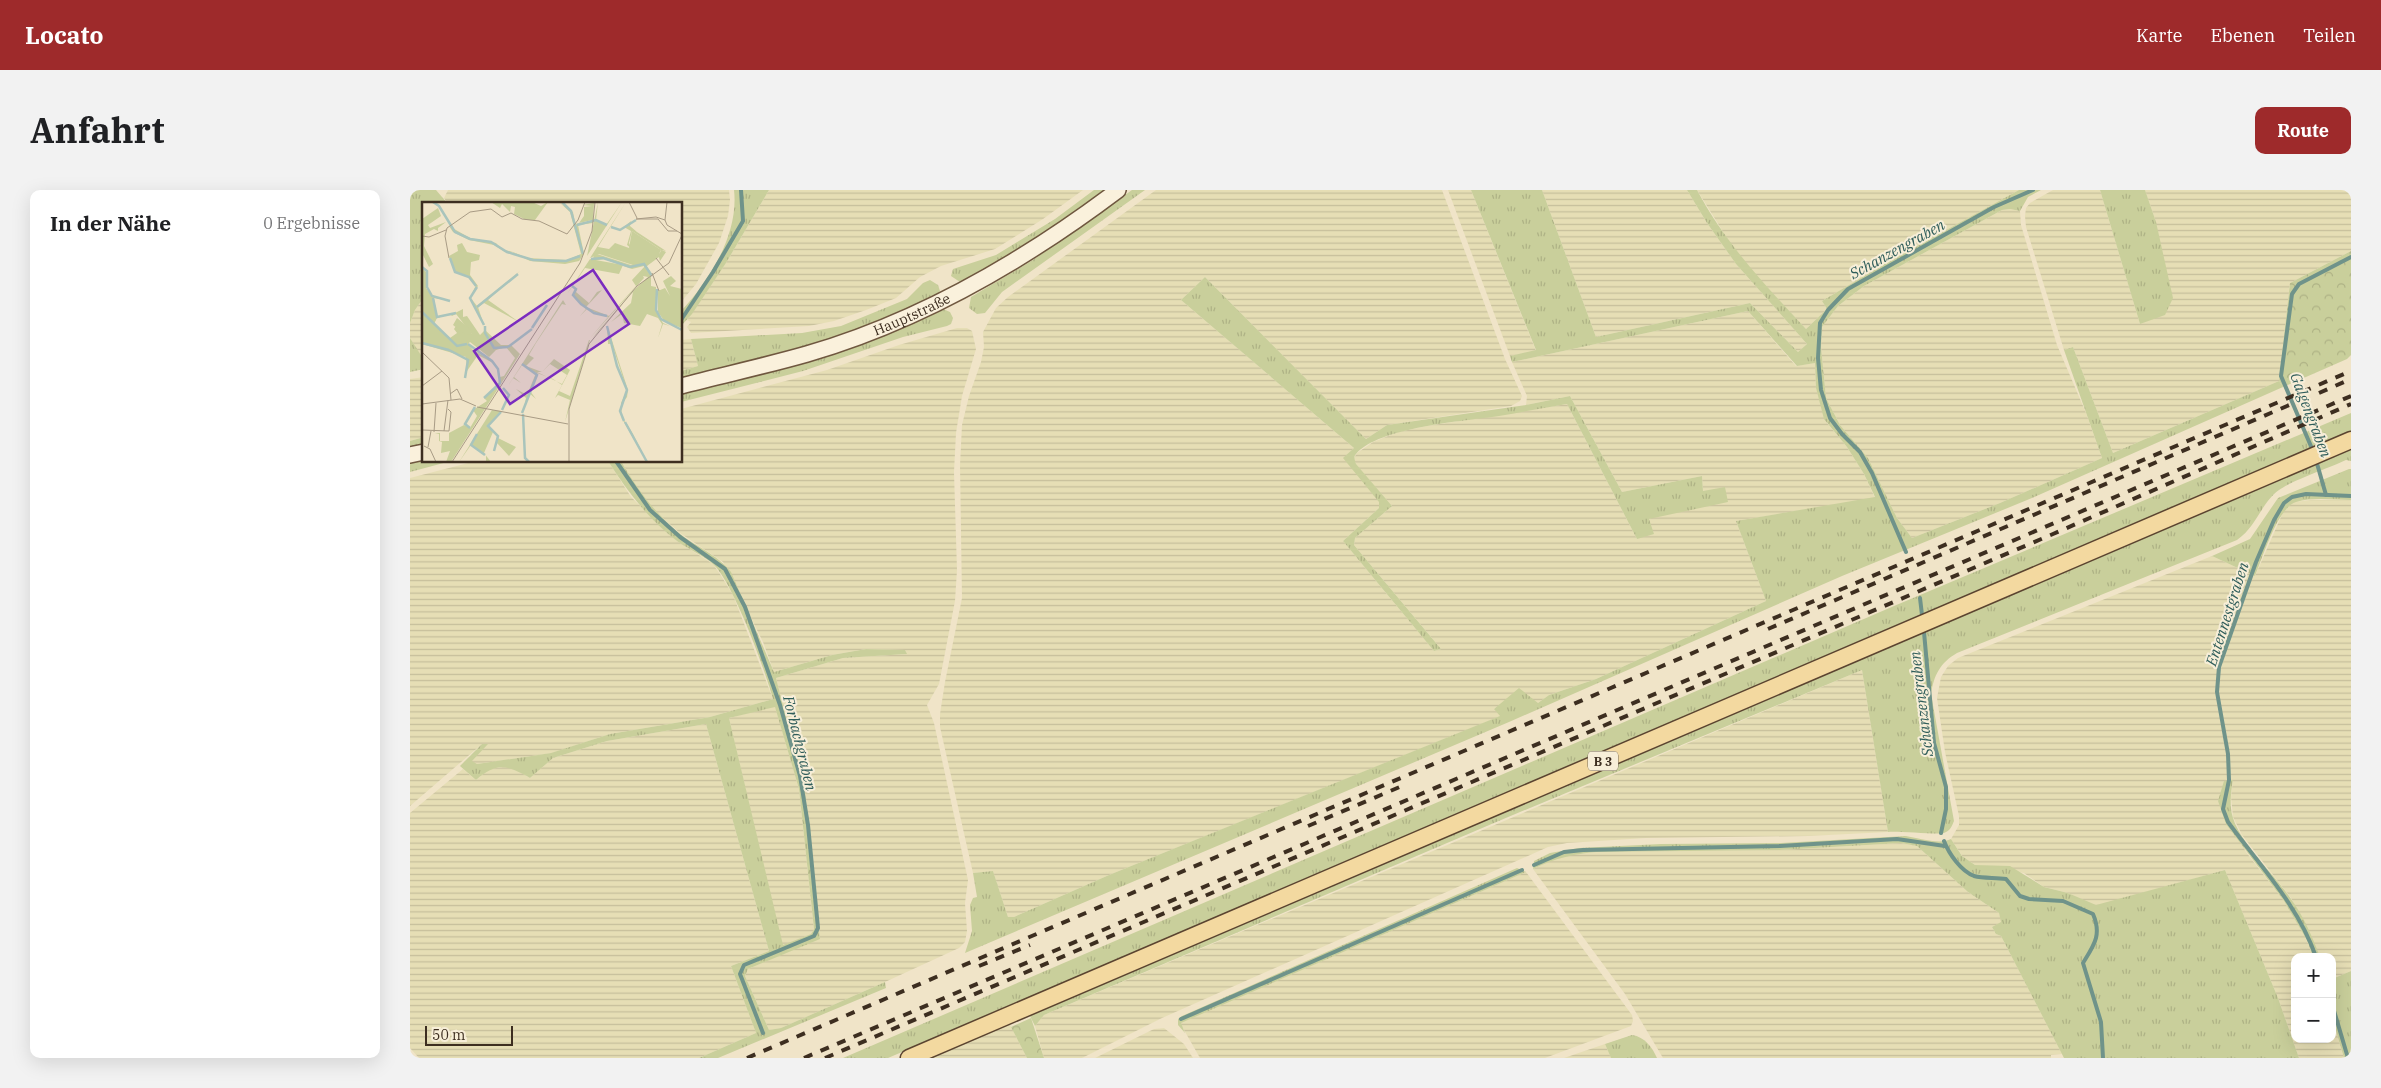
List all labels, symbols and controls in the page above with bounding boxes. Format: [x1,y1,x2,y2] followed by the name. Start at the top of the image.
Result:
[25,19,103,51] text: Locato
[2136,24,2182,47] text: Karte
[2210,24,2275,47] text: Ebenen
[2303,24,2356,47] text: Teilen
[30,107,164,153] text: Anfahrt
[2255,107,2351,154] button: Route
[422,202,682,462] inset map
[50,209,171,237] text: In der Nähe
[263,213,360,233] text: 0 Ergebnisse
[1845,215,1948,283] water label: Schanzengraben
[870,289,953,340] street label: Hauptstraße
[2286,370,2336,460] water label: Galgengraben
[2201,559,2253,669] water label: Entennestgraben
[1905,650,1937,759] water label: Schanzengraben
[779,693,821,793] water label: Forbachgraben
[1588,752,1618,770] road number: B 3
[2291,953,2336,1043] map controls
[2291,953,2336,998] button: +
[2291,998,2336,1043] button: −
[425,1023,512,1046] scale bar
[432,1026,465,1044] text: 50 m

